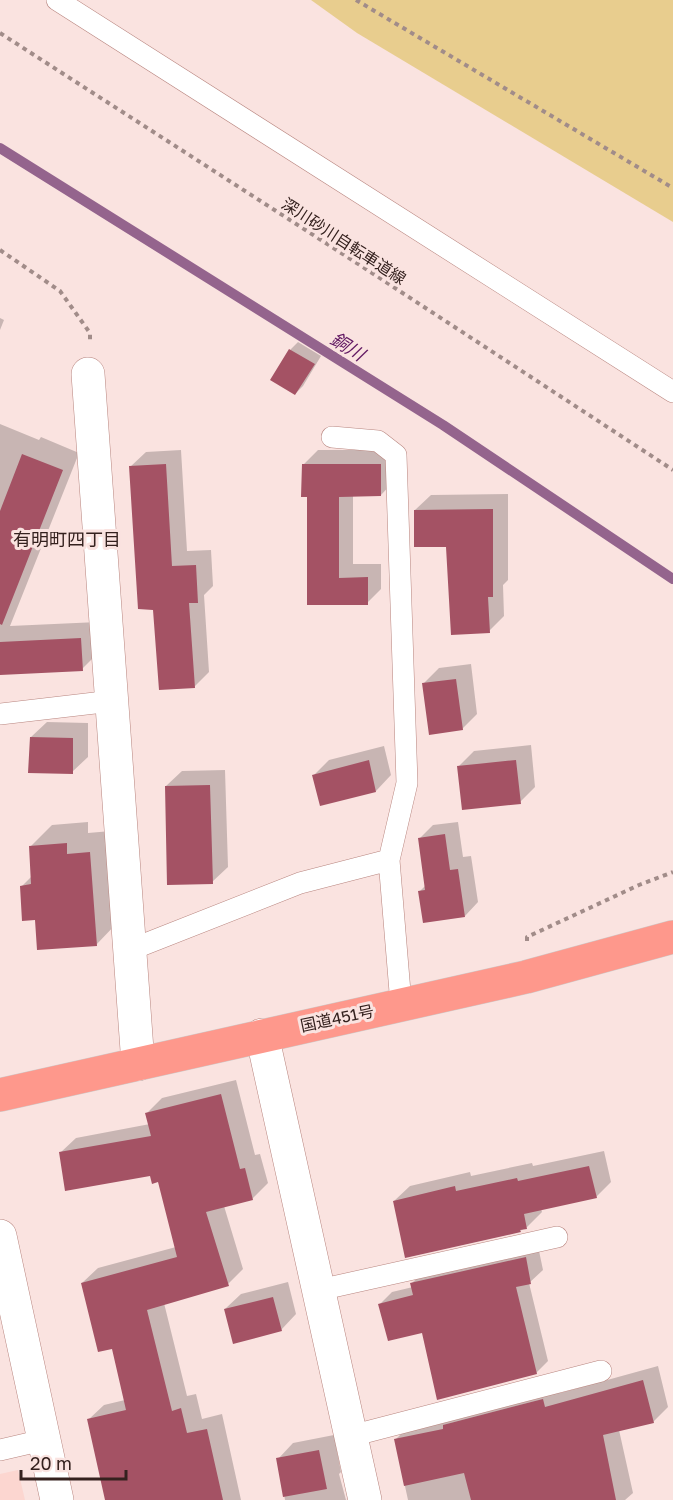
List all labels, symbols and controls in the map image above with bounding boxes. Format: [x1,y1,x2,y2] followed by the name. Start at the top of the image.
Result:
[278,193,410,289] street label: 深川砂川自転車道線
[327,327,371,366] water label: 銅川
[13,528,121,550] district label: 有明町四丁目
[298,1000,376,1036] street label: 国道451号
[21,1443,126,1481] scale bar
[30,1452,72,1474] text: 20 m

